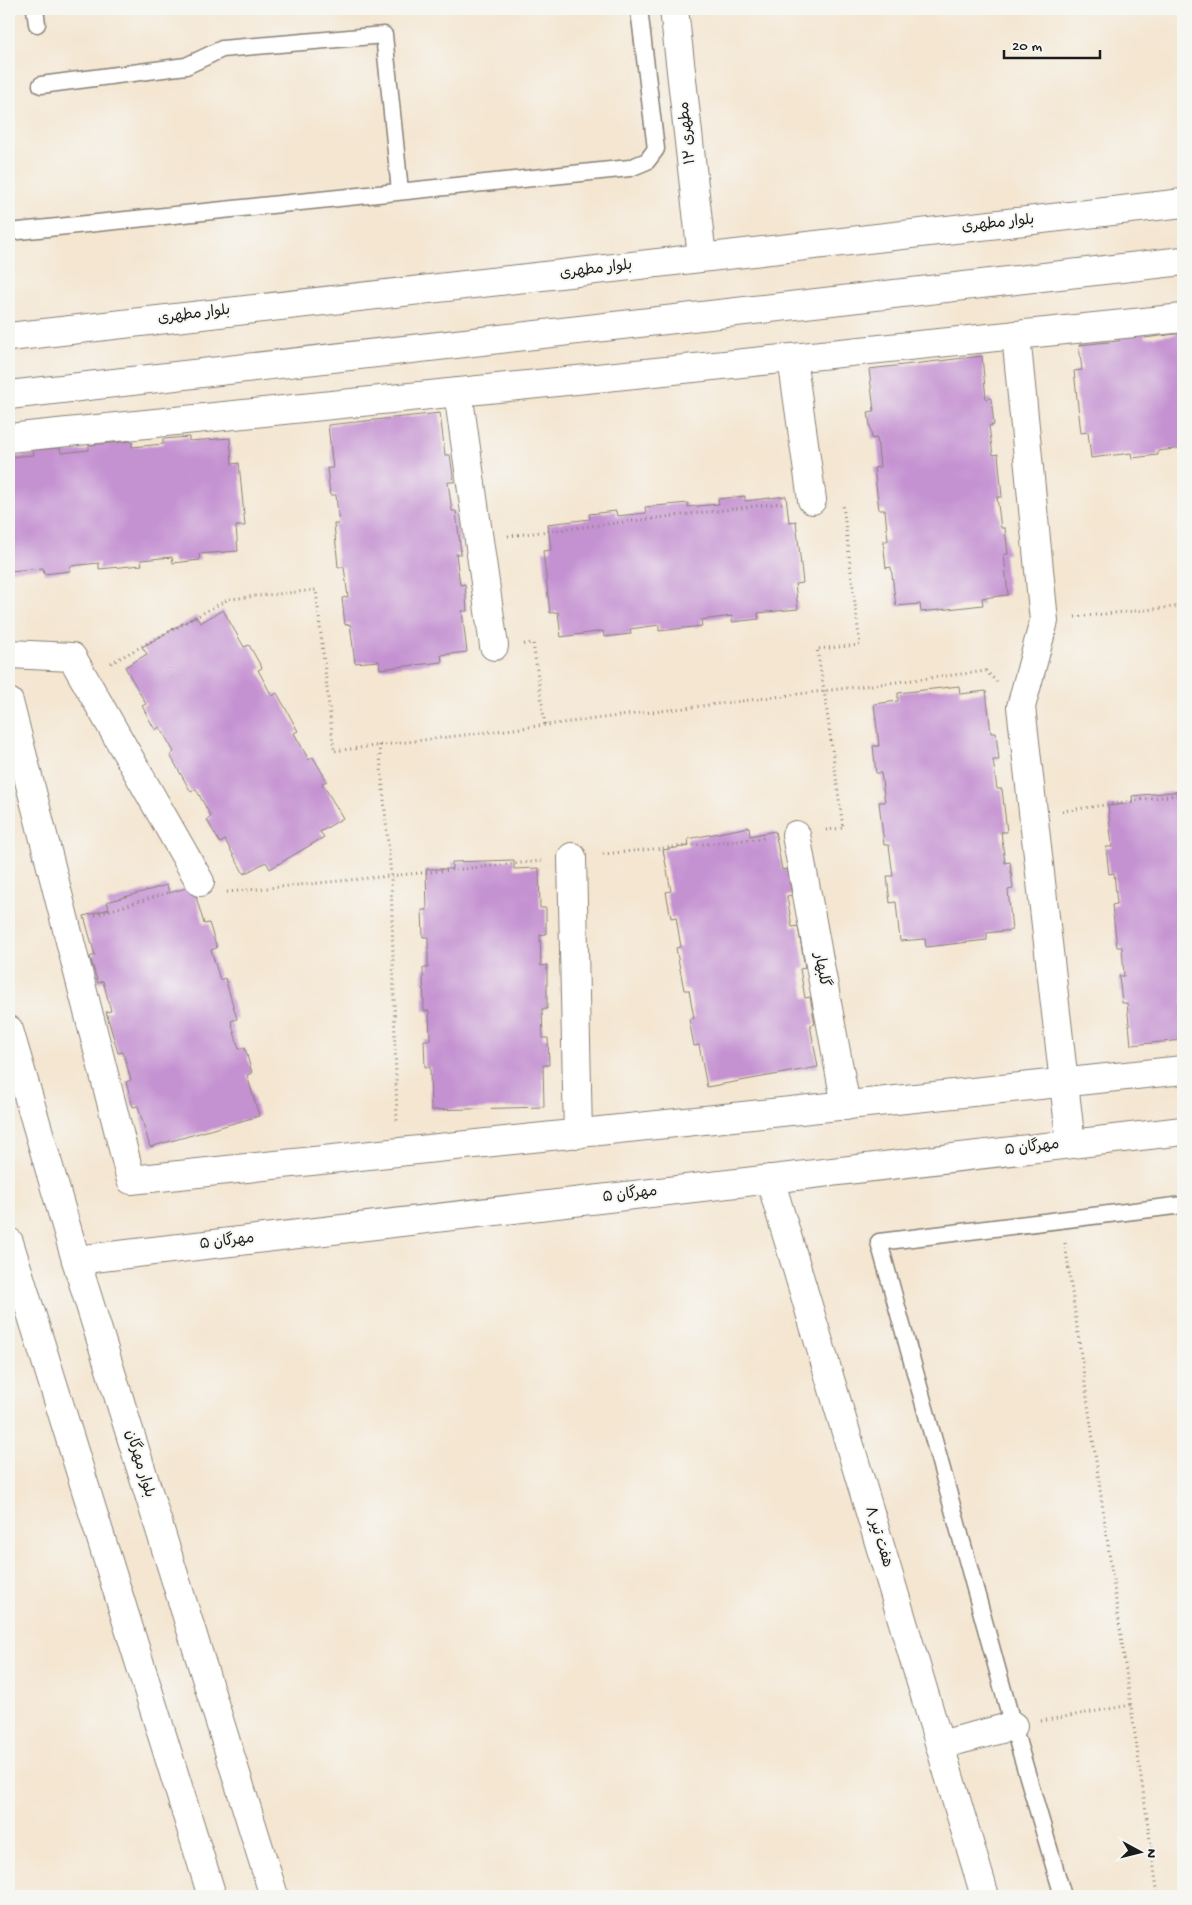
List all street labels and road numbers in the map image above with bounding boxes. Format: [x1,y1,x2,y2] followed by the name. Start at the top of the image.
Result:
[676,101,700,165] street label: مطهری ۱۲
[961,211,1035,237] street label: بلوار مطهری
[559,257,633,283] street label: بلوار مطهری
[157,302,231,328] street label: بلوار مطهری
[809,950,835,988] street label: گلبهار
[1003,1134,1060,1160] street label: مهرگان ۵
[601,1181,658,1207] street label: مهرگان ۵
[198,1228,255,1254] street label: مهرگان ۵
[120,1427,160,1500] street label: بلوار مهرگان
[860,1504,896,1570] street label: هفت تیر ۸

